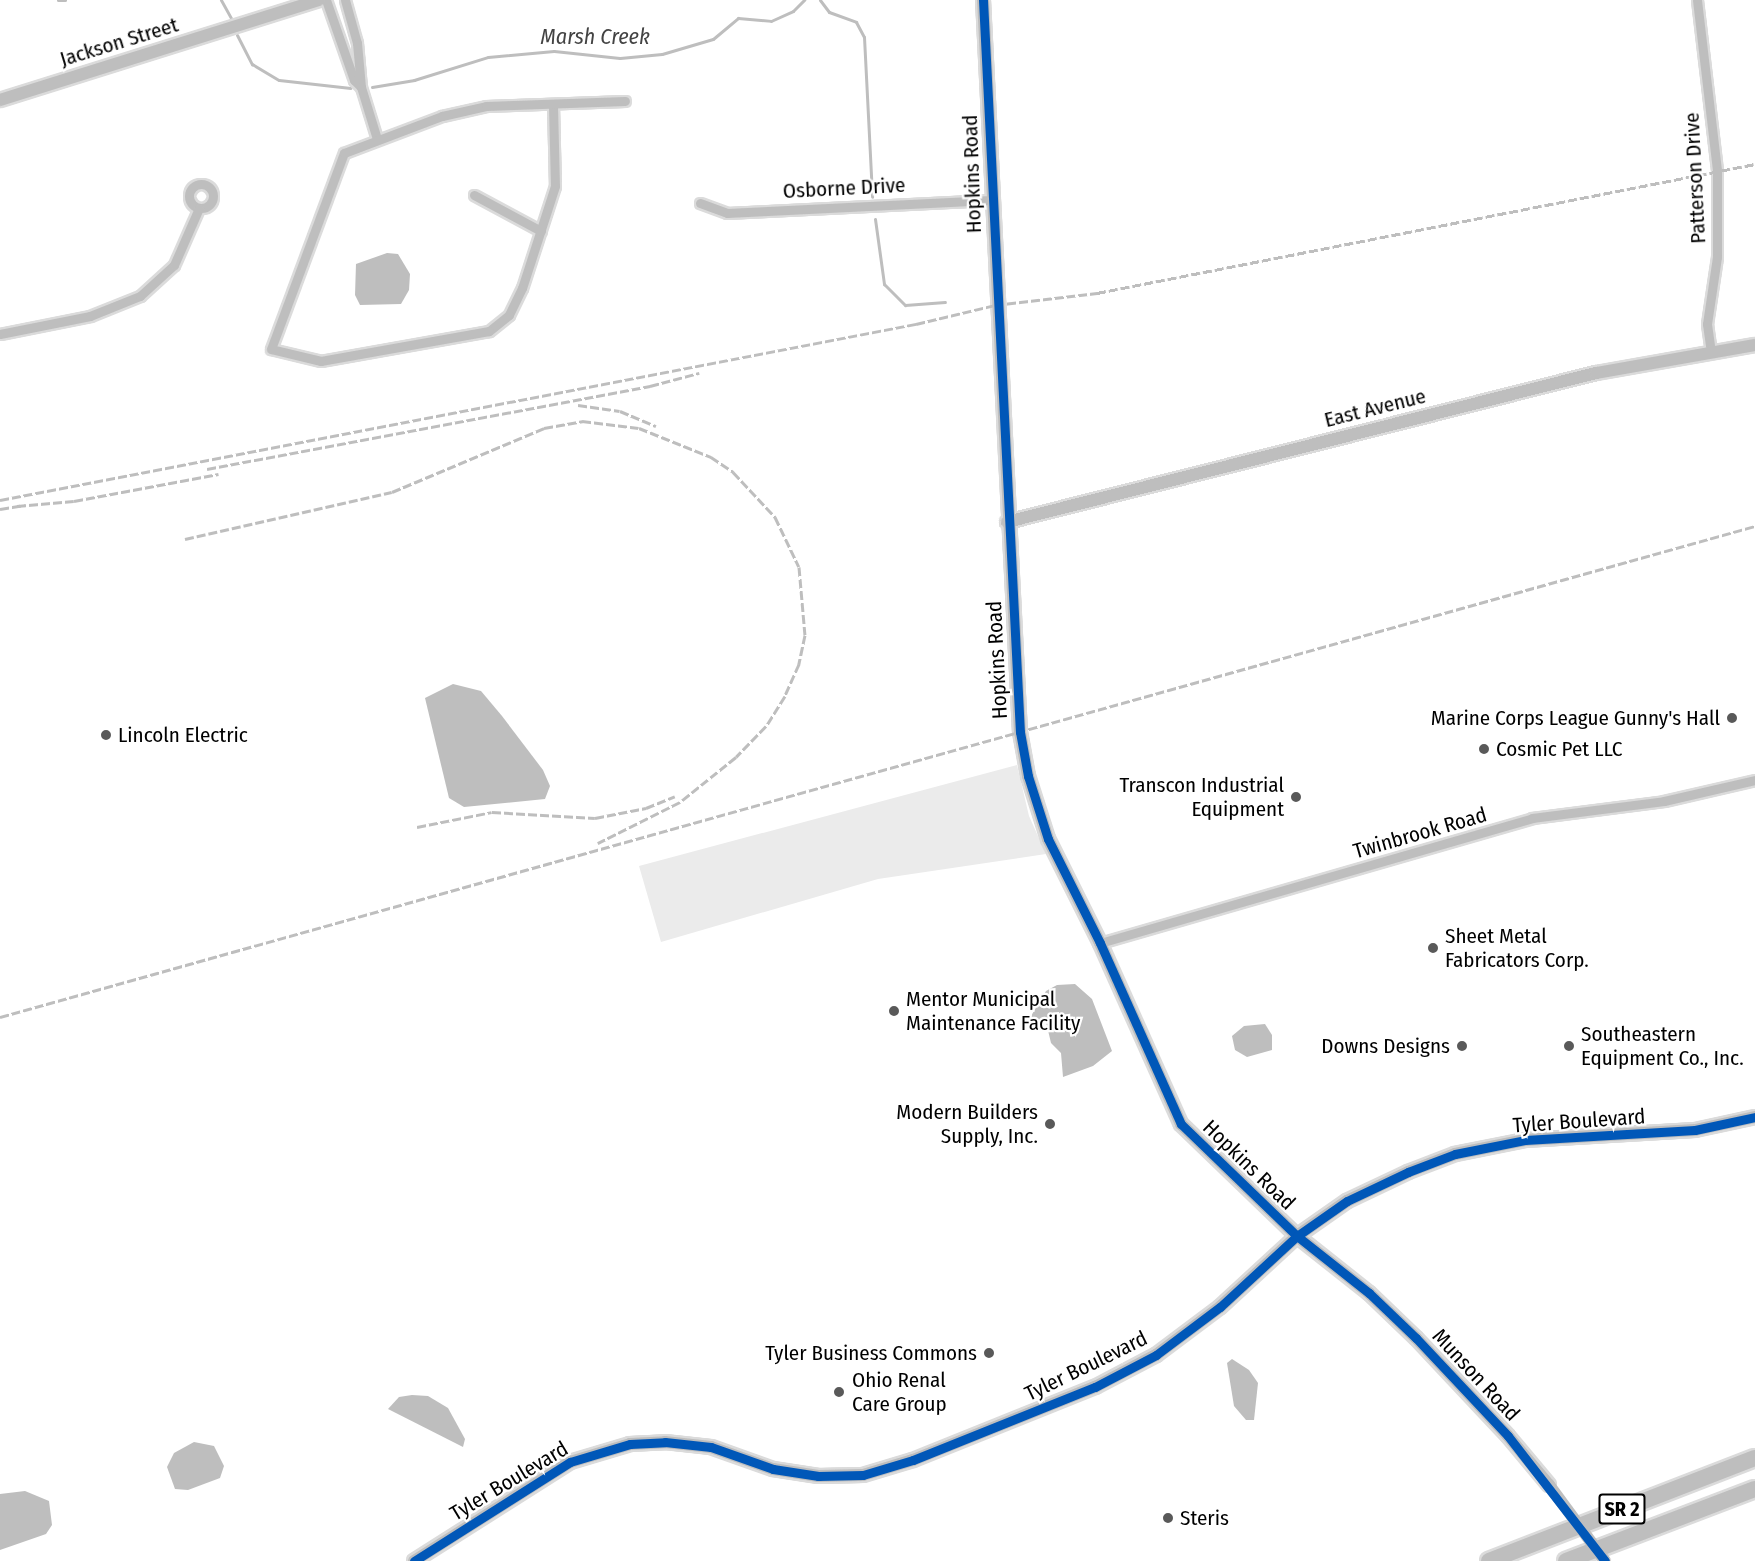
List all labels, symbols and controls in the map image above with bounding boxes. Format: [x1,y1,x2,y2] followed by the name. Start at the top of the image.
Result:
[57,12,181,72] street label: Jackson Street
[540,24,650,50] water label: Marsh Creek
[1679,112,1711,244] street label: Patterson Drive
[957,114,987,234] street label: Hopkins Road
[782,172,906,204] street label: Osborne Drive
[1322,383,1428,433] street label: East Avenue
[981,600,1013,720] street label: Hopkins Road
[1431,705,1720,731] place label: Marine Corps League Gunny's Hall
[1725,711,1739,725] marker: Marine Corps League Gunny's Hall
[118,722,248,748] place label: Lincoln Electric
[99,728,113,742] marker: Lincoln Electric
[1496,736,1622,762] place label: Cosmic Pet LLC
[1477,742,1491,756] marker: Cosmic Pet LLC
[1119,772,1284,822] place label: Transcon Industrial Equipment
[1289,790,1303,804] marker: Transcon Industrial Equipment
[1350,802,1490,864] street label: Twinbrook Road
[1445,923,1589,973] place label: Sheet Metal Fabricators Corp.
[1426,941,1440,955] marker: Sheet Metal Fabricators Corp.
[906,986,1080,1036] place label: Mentor Municipal Maintenance Facility
[887,1004,901,1018] marker: Mentor Municipal Maintenance Facility
[1581,1021,1744,1071] place label: Southeastern Equipment Co., Inc.
[1321,1033,1450,1059] place label: Downs Designs
[1455,1039,1469,1053] marker: Downs Designs
[1562,1039,1576,1053] marker: Southeastern Equipment Co., Inc.
[896,1099,1038,1149] place label: Modern Builders Supply, Inc.
[1512,1104,1646,1138] street label: Tyler Boulevard
[1198,1115,1300,1215] street label: Hopkins Road
[1043,1117,1057,1131] marker: Modern Builders Supply, Inc.
[1427,1324,1525,1426] street label: Munson Road
[1021,1326,1151,1406] street label: Tyler Boulevard
[765,1340,977,1366] place label: Tyler Business Commons
[982,1346,996,1360] marker: Tyler Business Commons
[852,1367,947,1417] place label: Ohio Renal Care Group
[830,1383,848,1401] marker: Ohio Renal Care Group
[446,1436,572,1526] street label: Tyler Boulevard
[1598,1492,1646,1526] road number: SR 2
[1180,1505,1229,1531] place label: Steris
[1161,1511,1175,1525] marker: Steris

